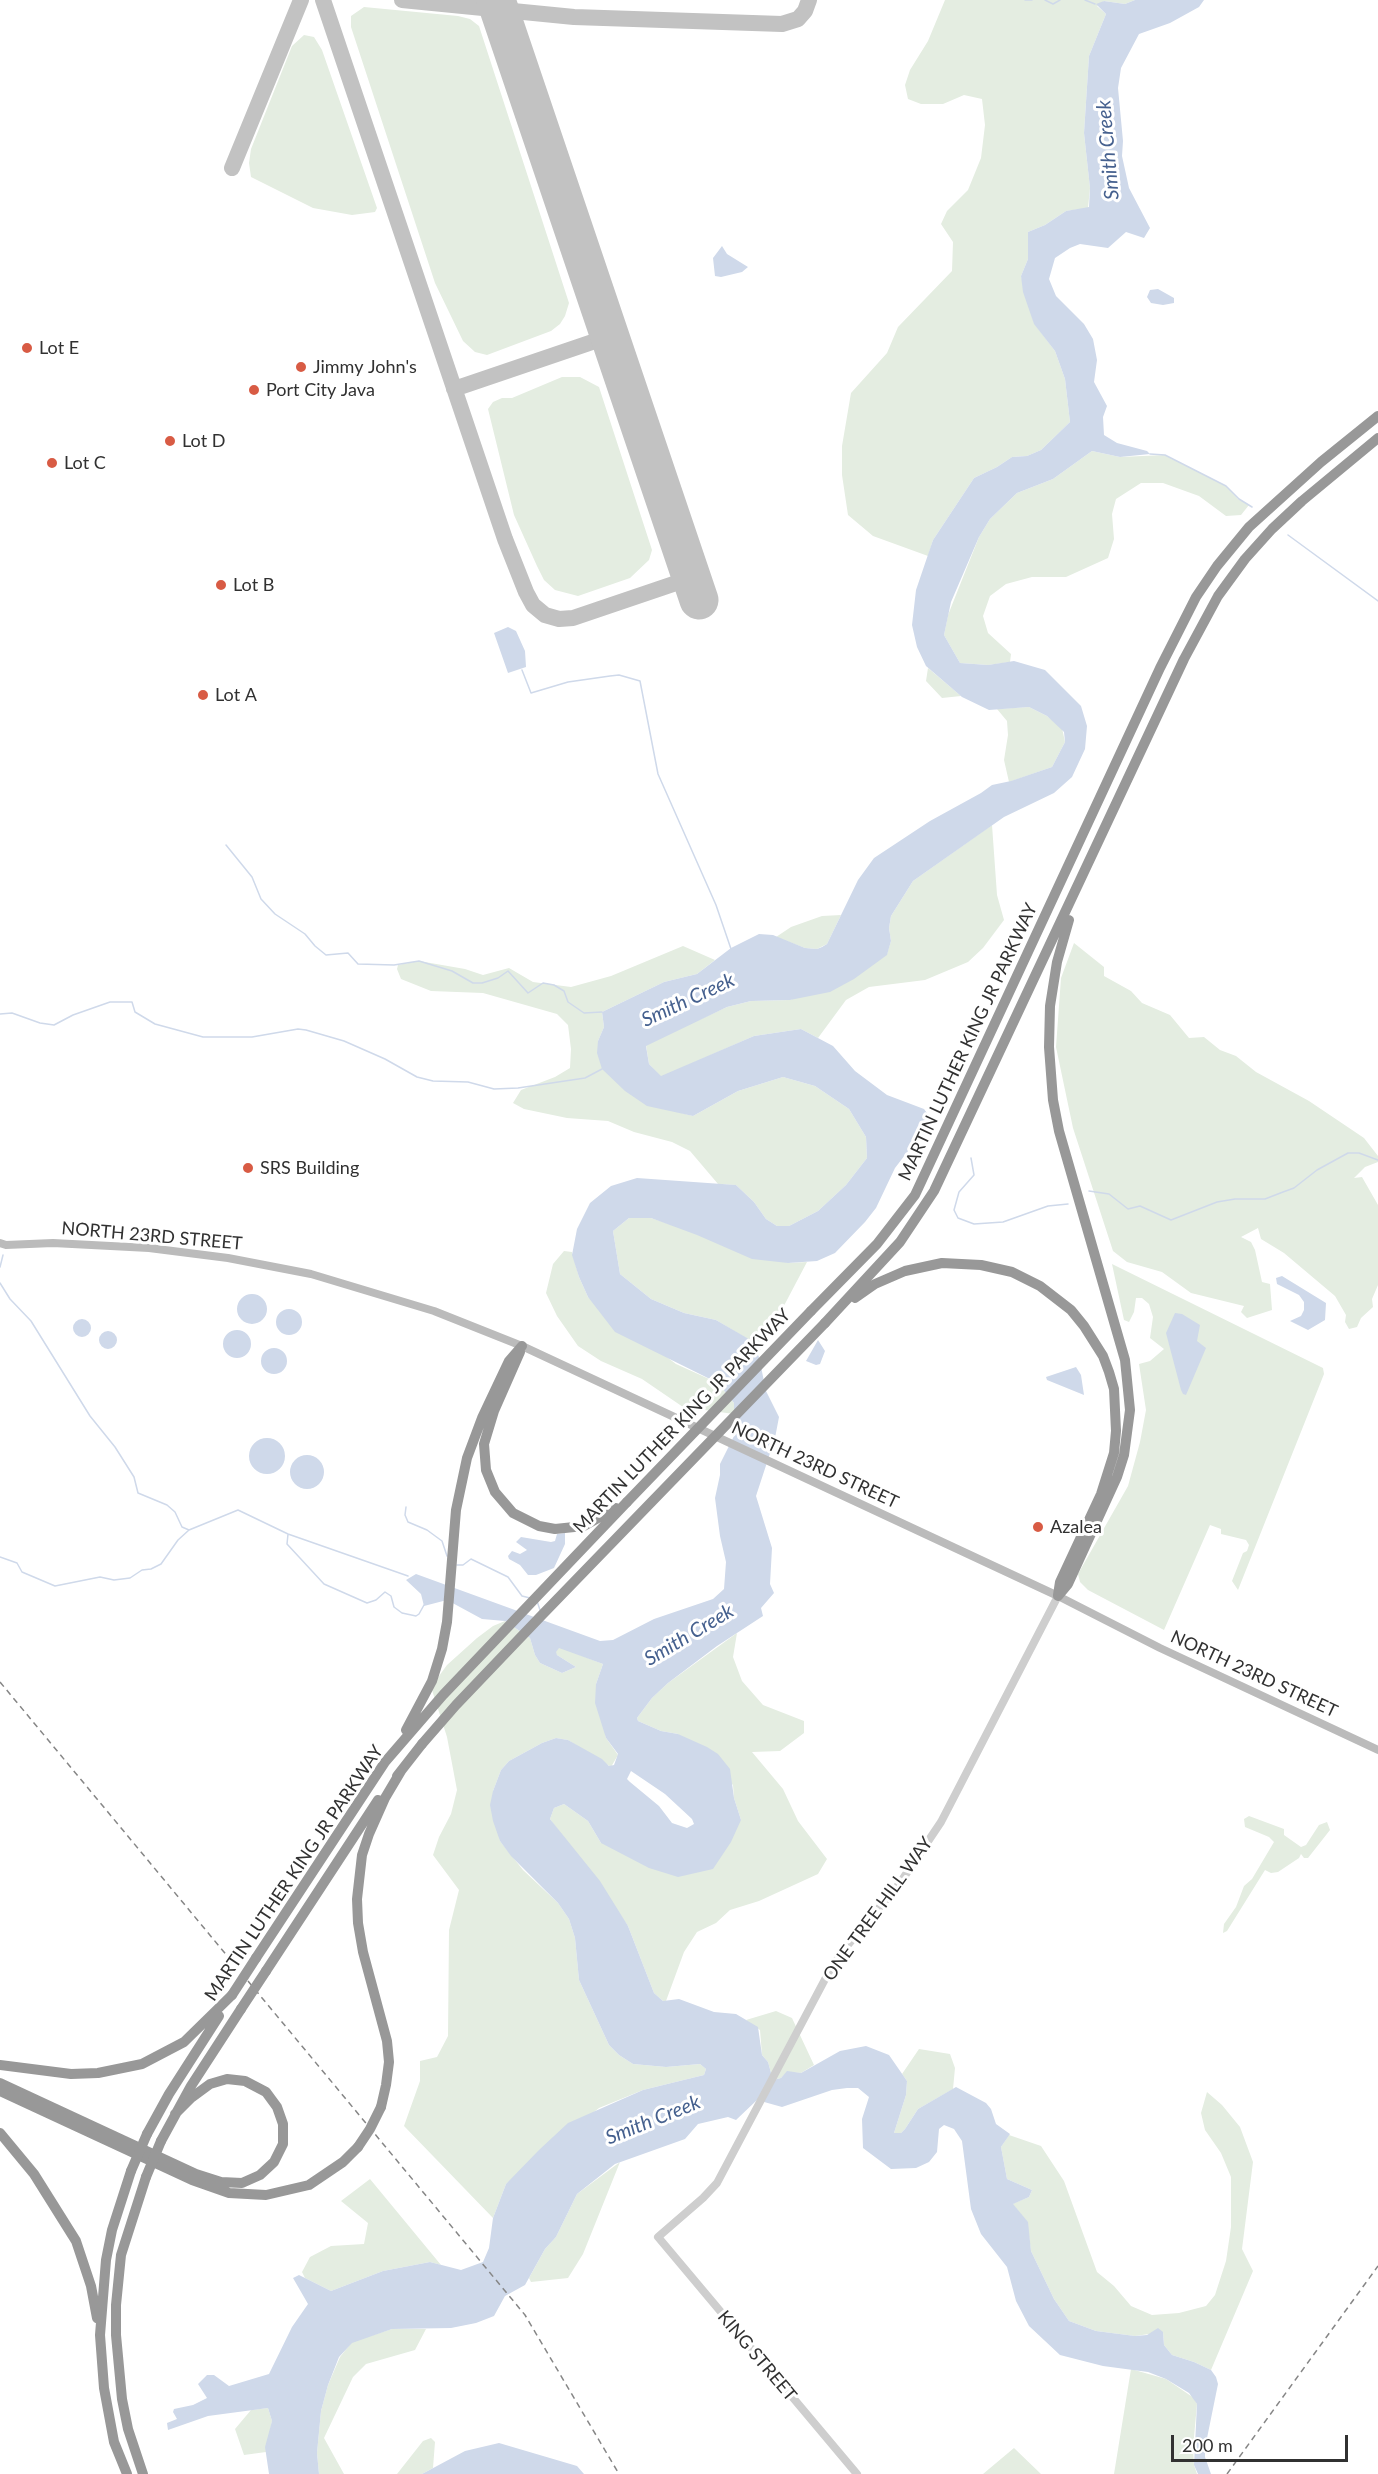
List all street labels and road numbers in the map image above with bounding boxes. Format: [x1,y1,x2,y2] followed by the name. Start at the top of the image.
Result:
[894,900,1042,1184] street label: MARTIN LUTHER KING JR PARKWAY
[61,1217,243,1255] street label: NORTH 23RD STREET
[569,1304,795,1538] street label: MARTIN LUTHER KING JR PARKWAY
[728,1417,902,1513] street label: NORTH 23RD STREET
[1167,1626,1341,1722] street label: NORTH 23RD STREET
[200,1741,388,2005] street label: MARTIN LUTHER KING JR PARKWAY
[819,1833,937,1985] street label: ONE TREE HILL WAY
[713,2306,801,2406] street label: KING STREET

